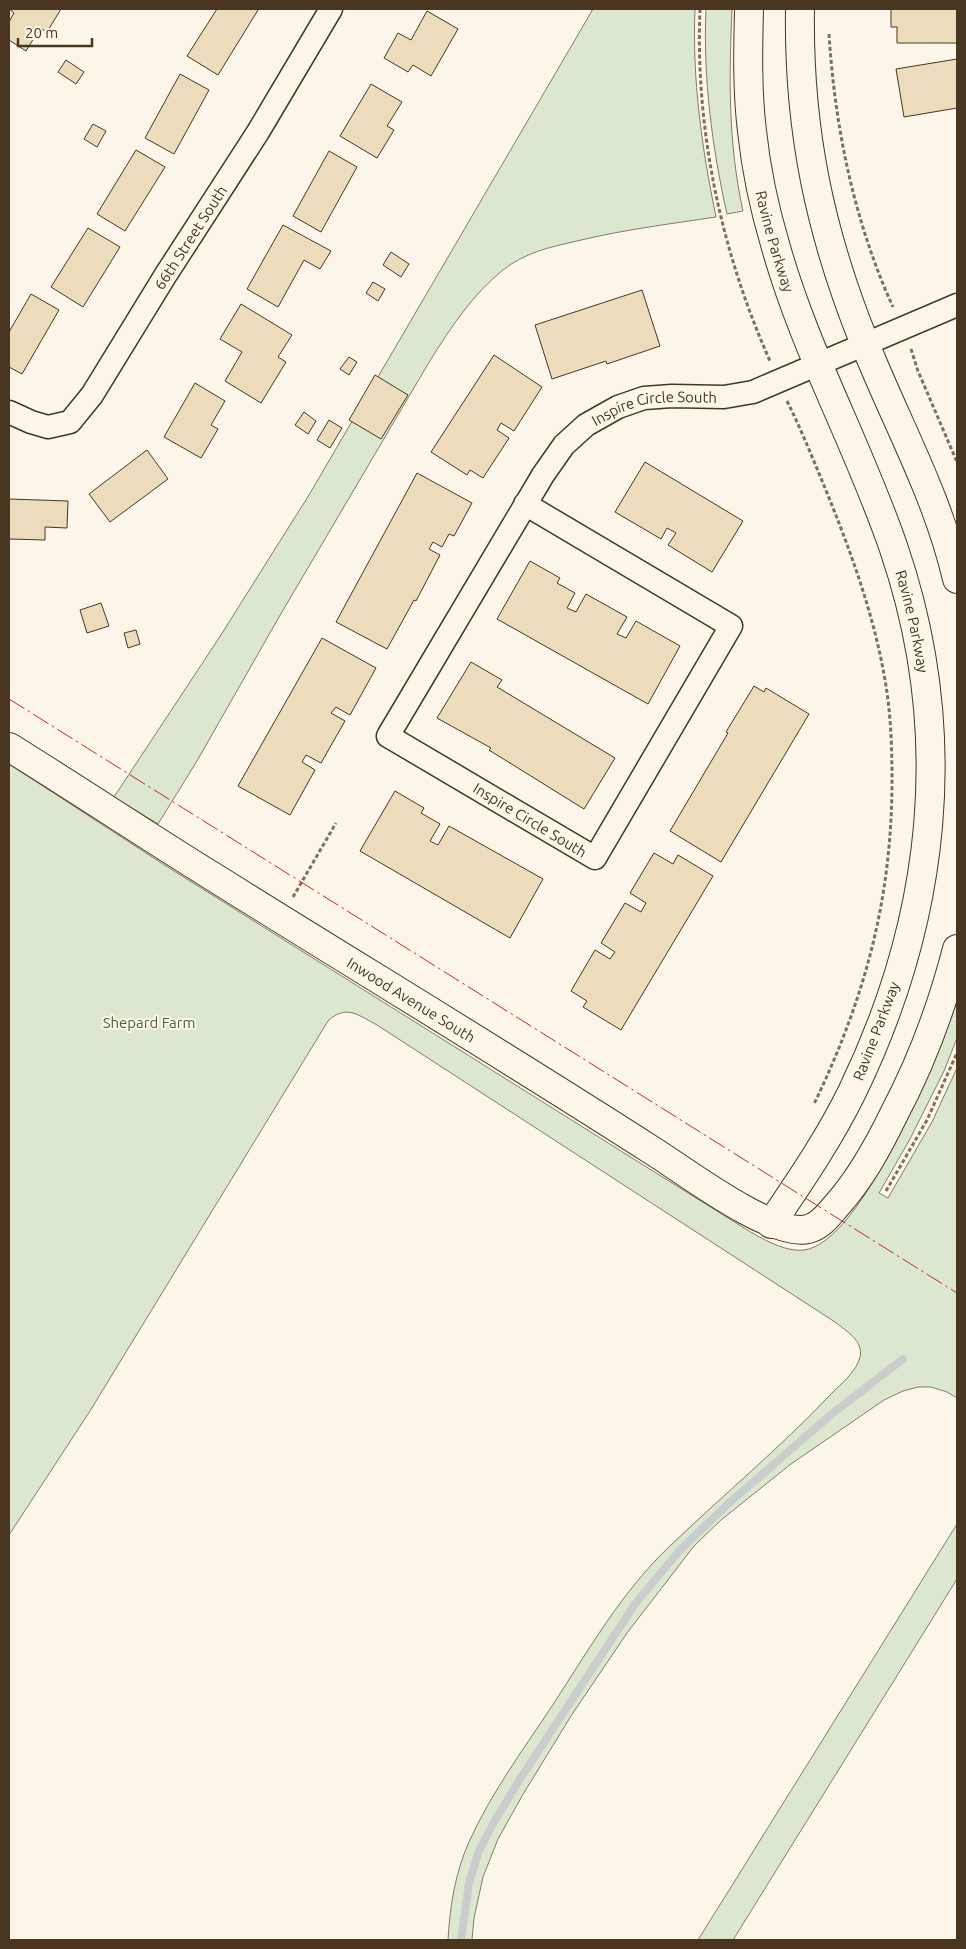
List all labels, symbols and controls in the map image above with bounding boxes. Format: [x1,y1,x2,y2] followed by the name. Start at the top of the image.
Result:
[18,15,91,47] scale bar
[25,24,58,41] text: 20 m
[151,182,230,292] street label: 66th Street South
[753,189,798,294] street label: Ravine Parkway
[588,387,717,429] street label: Inspire Circle South
[893,568,932,674] street label: Ravine Parkway
[470,779,590,861] street label: Inspire Circle South
[344,954,479,1045] street label: Inwood Avenue South
[849,979,903,1083] street label: Ravine Parkway
[103,1014,195,1031] park label: Shepard Farm

